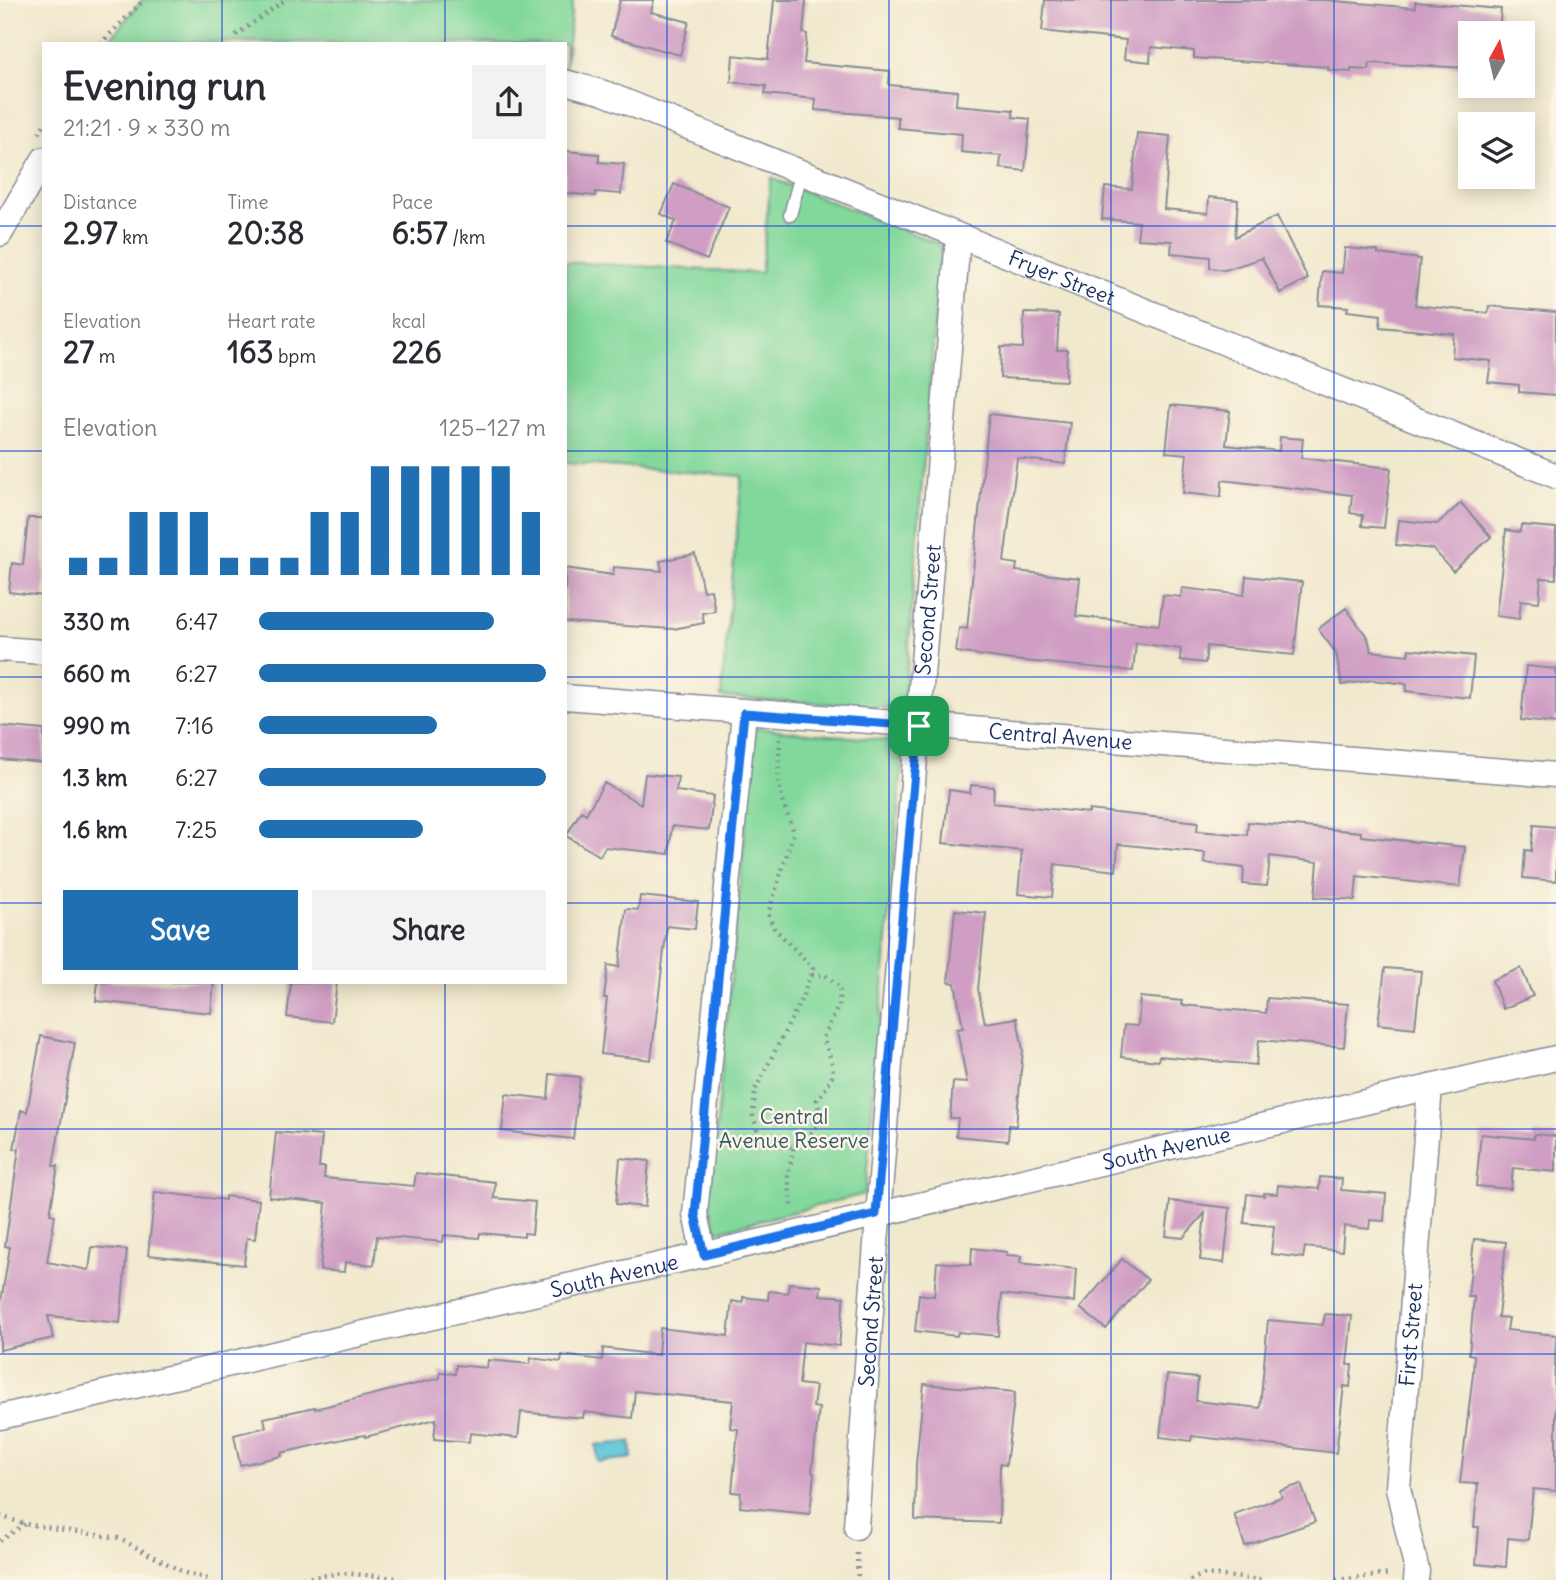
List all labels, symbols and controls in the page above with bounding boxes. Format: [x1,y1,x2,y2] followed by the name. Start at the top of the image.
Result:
[1458,21,1535,98] north arrow
[1458,21,1535,189] map controls
[63,63,266,110] text: Evening run
[472,65,546,139] button: share
[1458,112,1535,189] button: layers
[63,113,230,142] text: 21:21 · 9 × 330 m
[63,190,137,214] text: Distance
[227,190,268,214] text: Time
[392,190,433,214] text: Pace
[63,214,118,252] text: 2.97
[227,214,305,252] text: 20:38
[392,214,448,252] text: 6:57
[118,225,149,249] text: km
[448,225,485,249] text: /km
[1005,244,1119,311] street label: Fryer Street
[63,309,141,333] text: Elevation
[227,309,315,333] text: Heart rate
[392,309,426,333] text: kcal
[63,333,94,371] text: 27
[227,333,274,371] text: 163
[392,333,442,371] text: 226
[94,344,115,368] text: m
[274,344,316,368] text: bpm
[63,413,157,442] text: Elevation
[439,413,546,442] text: 125–127 m
[909,543,946,676] street label: Second Street
[63,607,130,636] text: 330 m
[175,607,218,636] text: 6:47
[63,659,130,688] text: 660 m
[175,659,217,688] text: 6:27
[889,696,949,756] pin
[900,707,938,745] icon: arrive
[63,711,130,740] text: 990 m
[175,711,214,740] text: 7:16
[988,717,1133,755] street label: Central Avenue
[63,763,127,792] text: 1.3 km
[175,763,217,792] text: 6:27
[63,815,128,844] text: 1.6 km
[175,815,217,844] text: 7:25
[63,890,298,970] button: Save
[312,890,546,970] button: Share
[719,1103,869,1154] park label: Central Avenue Reserve
[1100,1120,1233,1176] street label: South Avenue
[547,1248,680,1303] street label: South Avenue
[852,1255,889,1388] street label: Second Street
[1393,1282,1428,1387] street label: First Street

